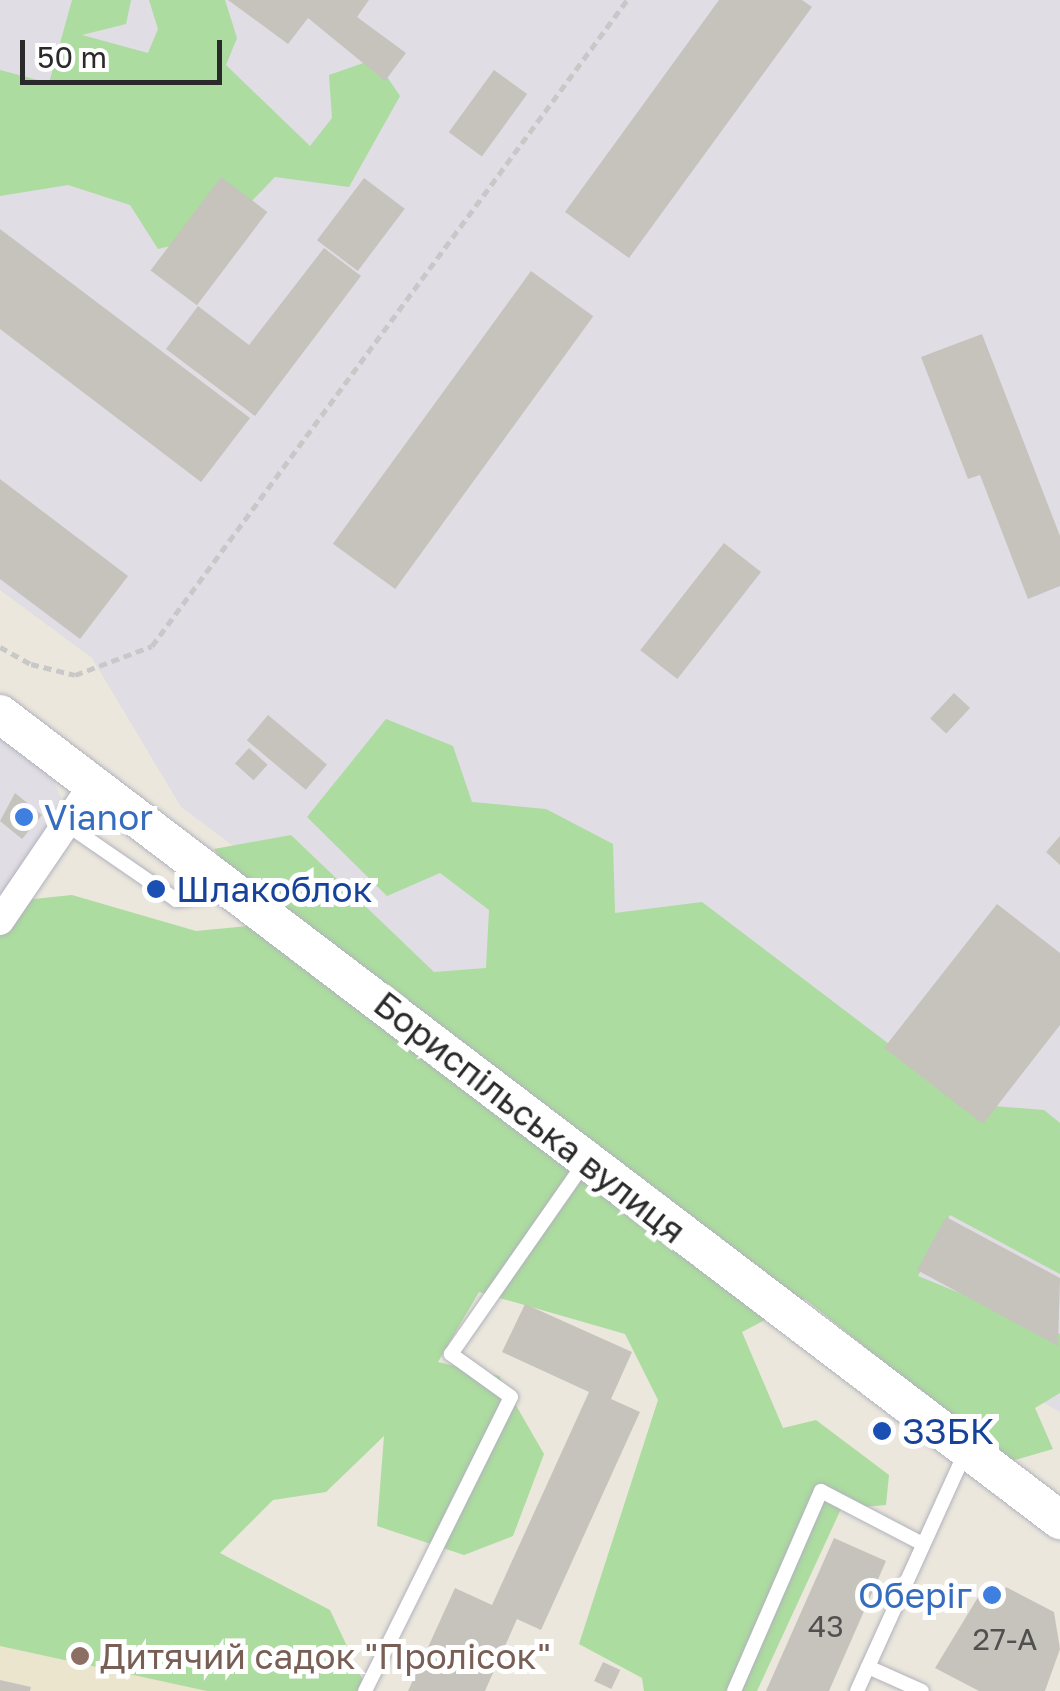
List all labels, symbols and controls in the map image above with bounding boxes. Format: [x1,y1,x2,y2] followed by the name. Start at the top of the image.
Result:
[25,20,228,82] scale bar
[37,39,107,75] text: 50 m
[44,796,153,838] place label: Vianor
[13,806,35,828] marker: Vianor
[176,868,373,910] place label: Шлакоблок
[145,878,167,900] marker: Шлакоблок
[366,982,694,1252] street label: Бориспільська вулиця
[902,1410,994,1452] place label: ЗЗБК
[871,1420,893,1442] marker: ЗЗБК
[858,1574,972,1616] place label: Оберіг
[981,1584,1003,1606] marker: Оберіг
[808,1608,844,1644] house number: 43
[973,1621,1037,1657] house number: 27-А
[100,1635,551,1677] place label: Дитячий садок "Пролісок"
[69,1645,91,1667] marker: Дитячий садок "Пролісок"

